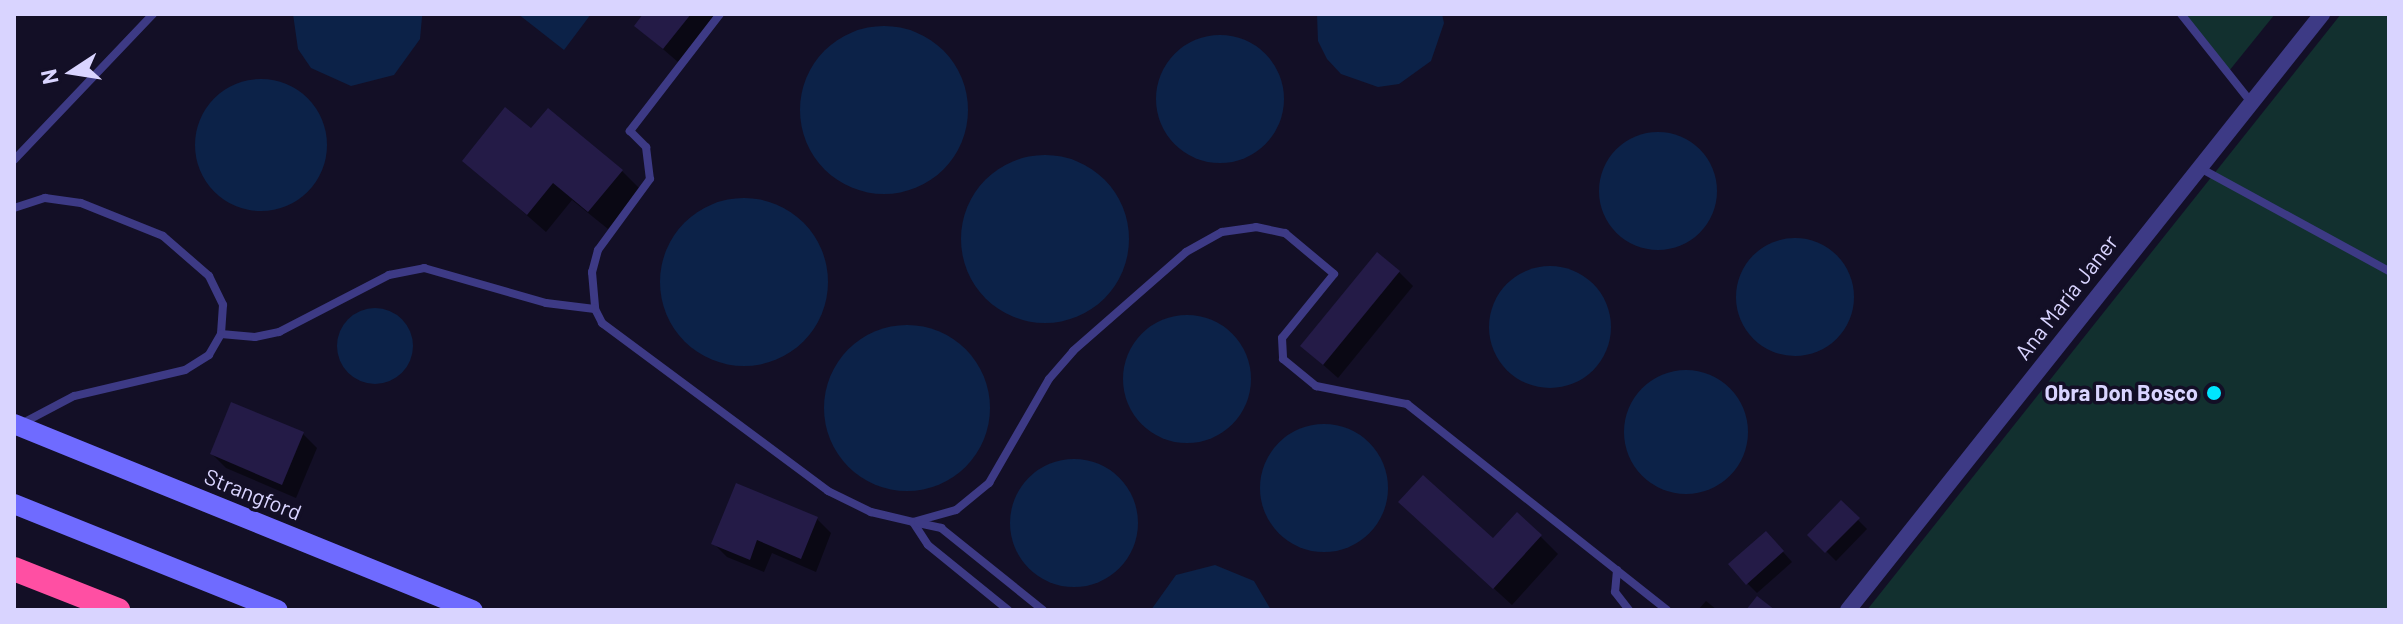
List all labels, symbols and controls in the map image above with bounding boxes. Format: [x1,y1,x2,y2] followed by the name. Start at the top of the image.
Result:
[32,32,112,112] north arrow
[34,67,63,87] text: N
[2009,229,2123,365] street label: Ana María Janer
[2044,380,2198,406] place label: Obra Don Bosco
[2205,384,2223,402] marker: Obra Don Bosco
[201,463,305,525] street label: Strangford

